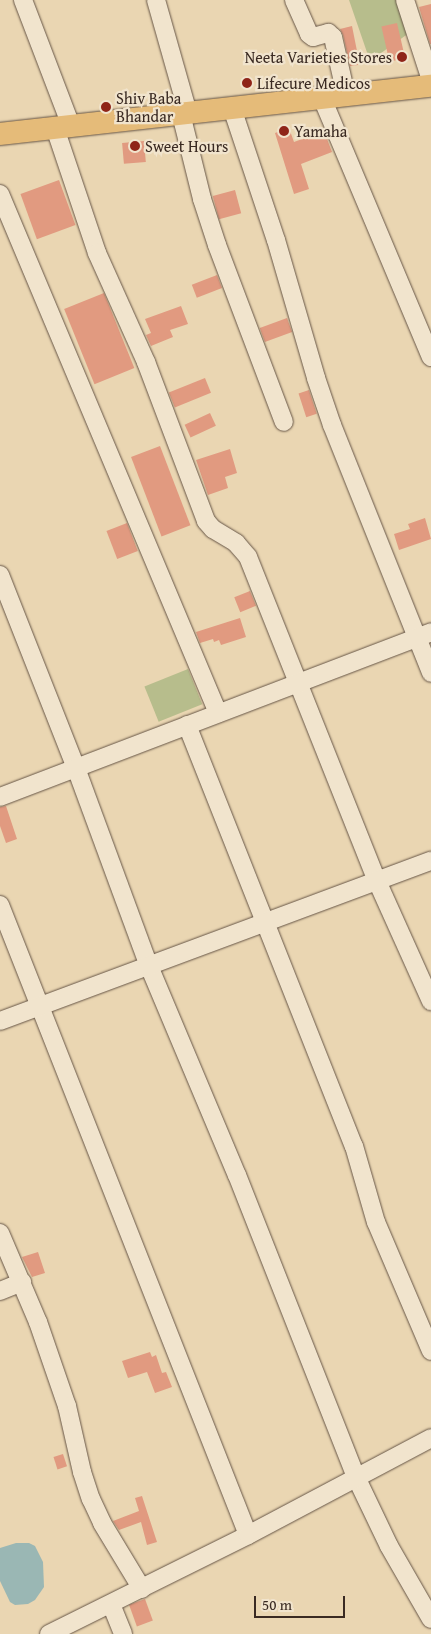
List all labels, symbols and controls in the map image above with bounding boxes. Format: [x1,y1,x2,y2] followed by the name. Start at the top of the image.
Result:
[245,47,392,67] place label: Neeta Varieties Stores
[396,51,408,63] marker: Neeta Varieties Stores
[257,73,370,93] place label: Lifecure Medicos
[241,77,253,89] marker: Lifecure Medicos
[116,88,181,126] place label: Shiv Baba Bhandar
[100,101,112,113] marker: Shiv Baba Bhandar
[294,121,347,141] place label: Yamaha
[278,125,290,137] marker: Yamaha
[145,136,228,156] place label: Sweet Hours
[129,140,141,152] marker: Sweet Hours
[256,1586,347,1618] scale bar
[262,1594,292,1615] text: 50 m

